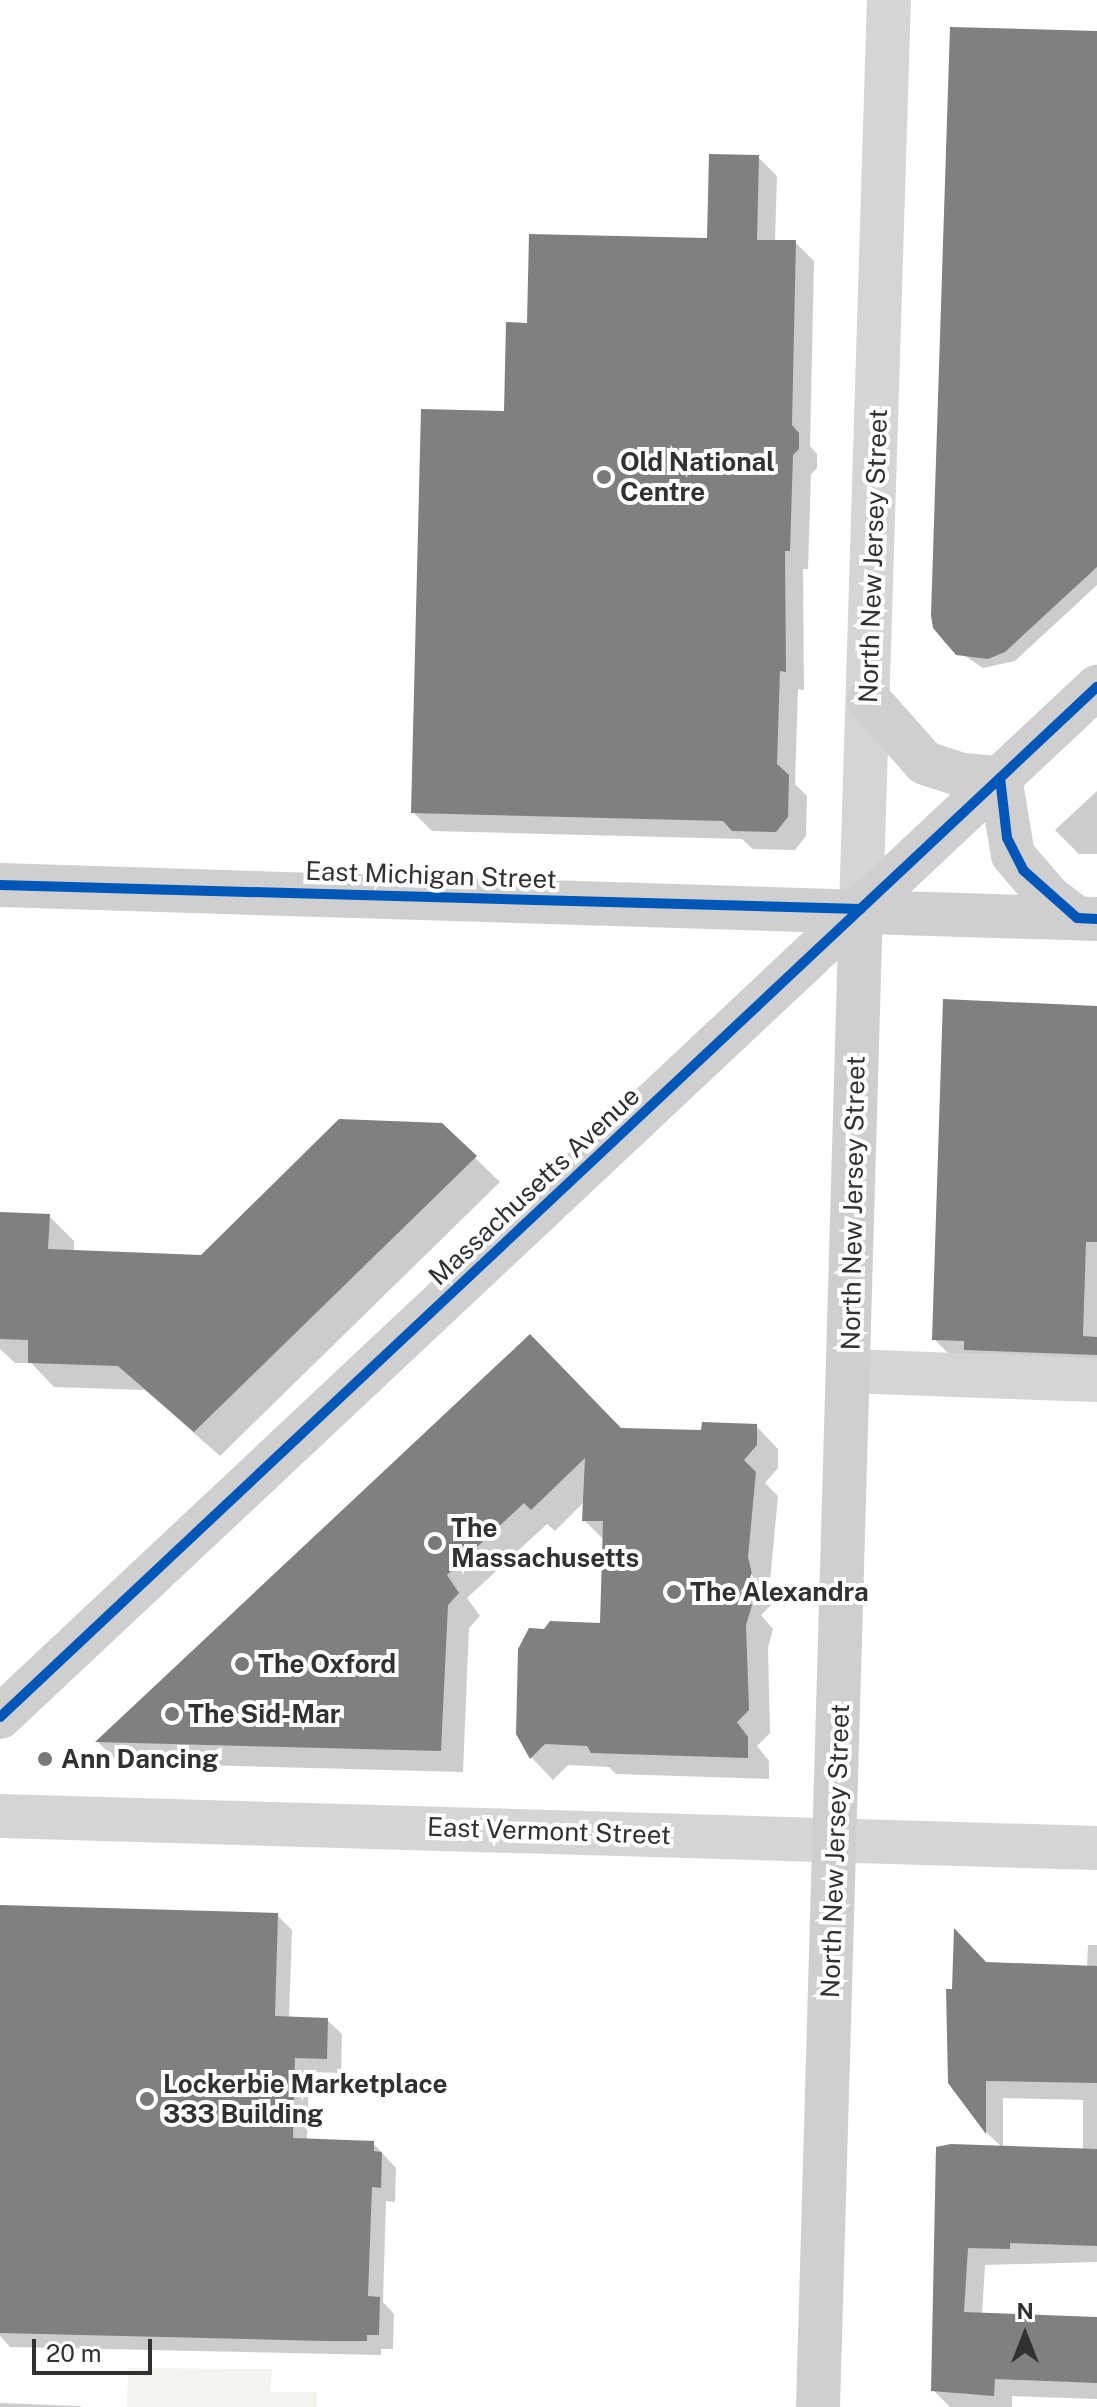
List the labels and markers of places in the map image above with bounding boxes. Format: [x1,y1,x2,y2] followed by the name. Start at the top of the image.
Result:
[620,446,775,508] place label: Old National Centre
[595,468,613,486] marker: Old National Centre
[451,1512,639,1574] place label: The Massachusetts
[426,1534,444,1552] marker: The Massachusetts
[690,1576,869,1608] place label: The Alexandra
[665,1583,683,1601] marker: The Alexandra
[258,1648,396,1680] place label: The Oxford
[233,1655,251,1673] marker: The Oxford
[188,1698,341,1730] place label: The Sid-Mar
[163,1705,181,1723] marker: The Sid-Mar
[61,1743,218,1775] place label: Ann Dancing
[36,1750,54,1768] marker: Ann Dancing
[163,2068,448,2130] place label: Lockerbie Marketplace 333 Building
[138,2090,156,2108] marker: Lockerbie Marketplace 333 Building

